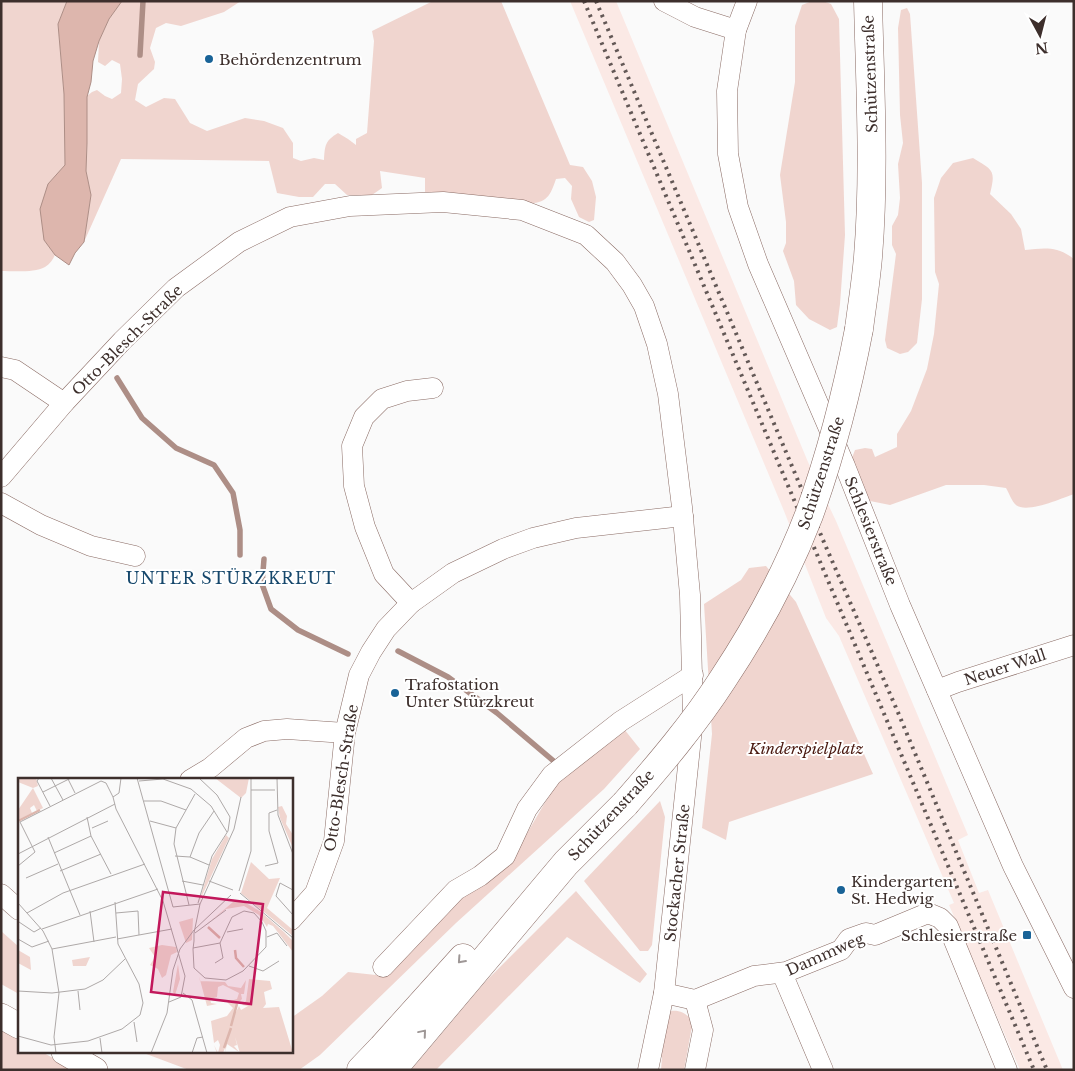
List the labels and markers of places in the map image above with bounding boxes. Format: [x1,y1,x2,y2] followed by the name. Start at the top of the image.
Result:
[219,50,362,69] place label: Behördenzentrum
[203,53,215,65] marker: Behördenzentrum
[405,675,535,711] place label: Trafostation Unter Stürzkreut
[389,687,401,699] marker: Trafostation Unter Stürzkreut
[851,872,953,908] place label: Kindergarten St. Hedwig
[835,884,847,896] marker: Kindergarten St. Hedwig
[901,926,1017,945] place label: Schlesierstraße
[1021,929,1033,941] marker: Schlesierstraße

